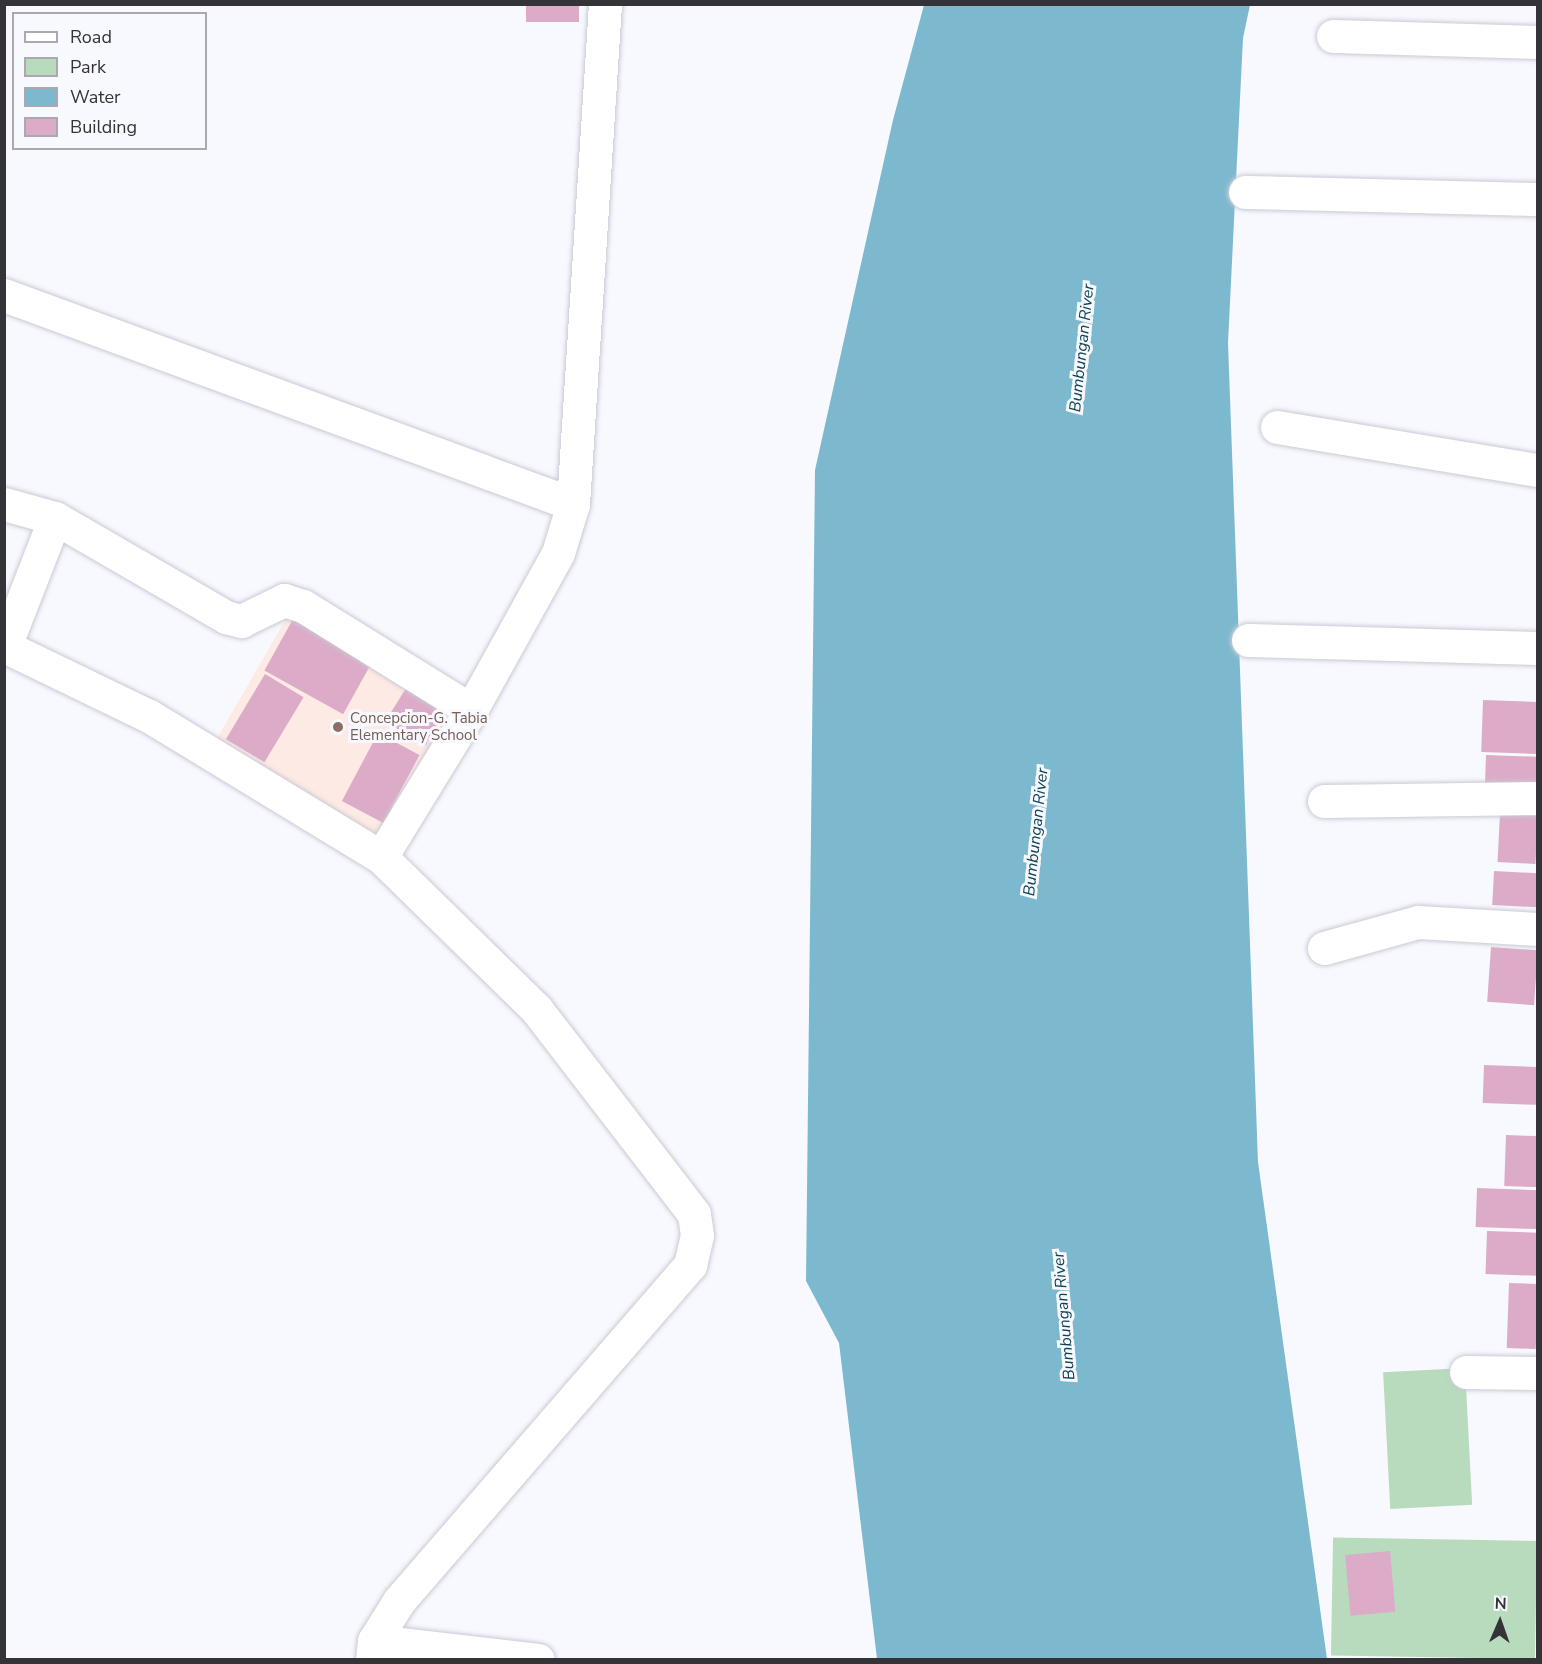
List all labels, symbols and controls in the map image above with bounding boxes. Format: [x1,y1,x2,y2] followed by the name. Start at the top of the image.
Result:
[12,12,207,150] legend
[70,25,112,49] text: Road
[70,55,106,79] text: Park
[70,85,121,109] text: Water
[70,115,137,139] text: Building
[1066,283,1098,413] water label: Bumbungan River
[350,709,488,744] place label: Concepcion-G. Tabia Elementary School
[331,720,345,734] marker: Concepcion-G. Tabia Elementary School
[1020,767,1052,897] water label: Bumbungan River
[1049,1251,1079,1381] water label: Bumbungan River
[1470,1592,1530,1652] north arrow
[1494,1593,1507,1615] text: N

